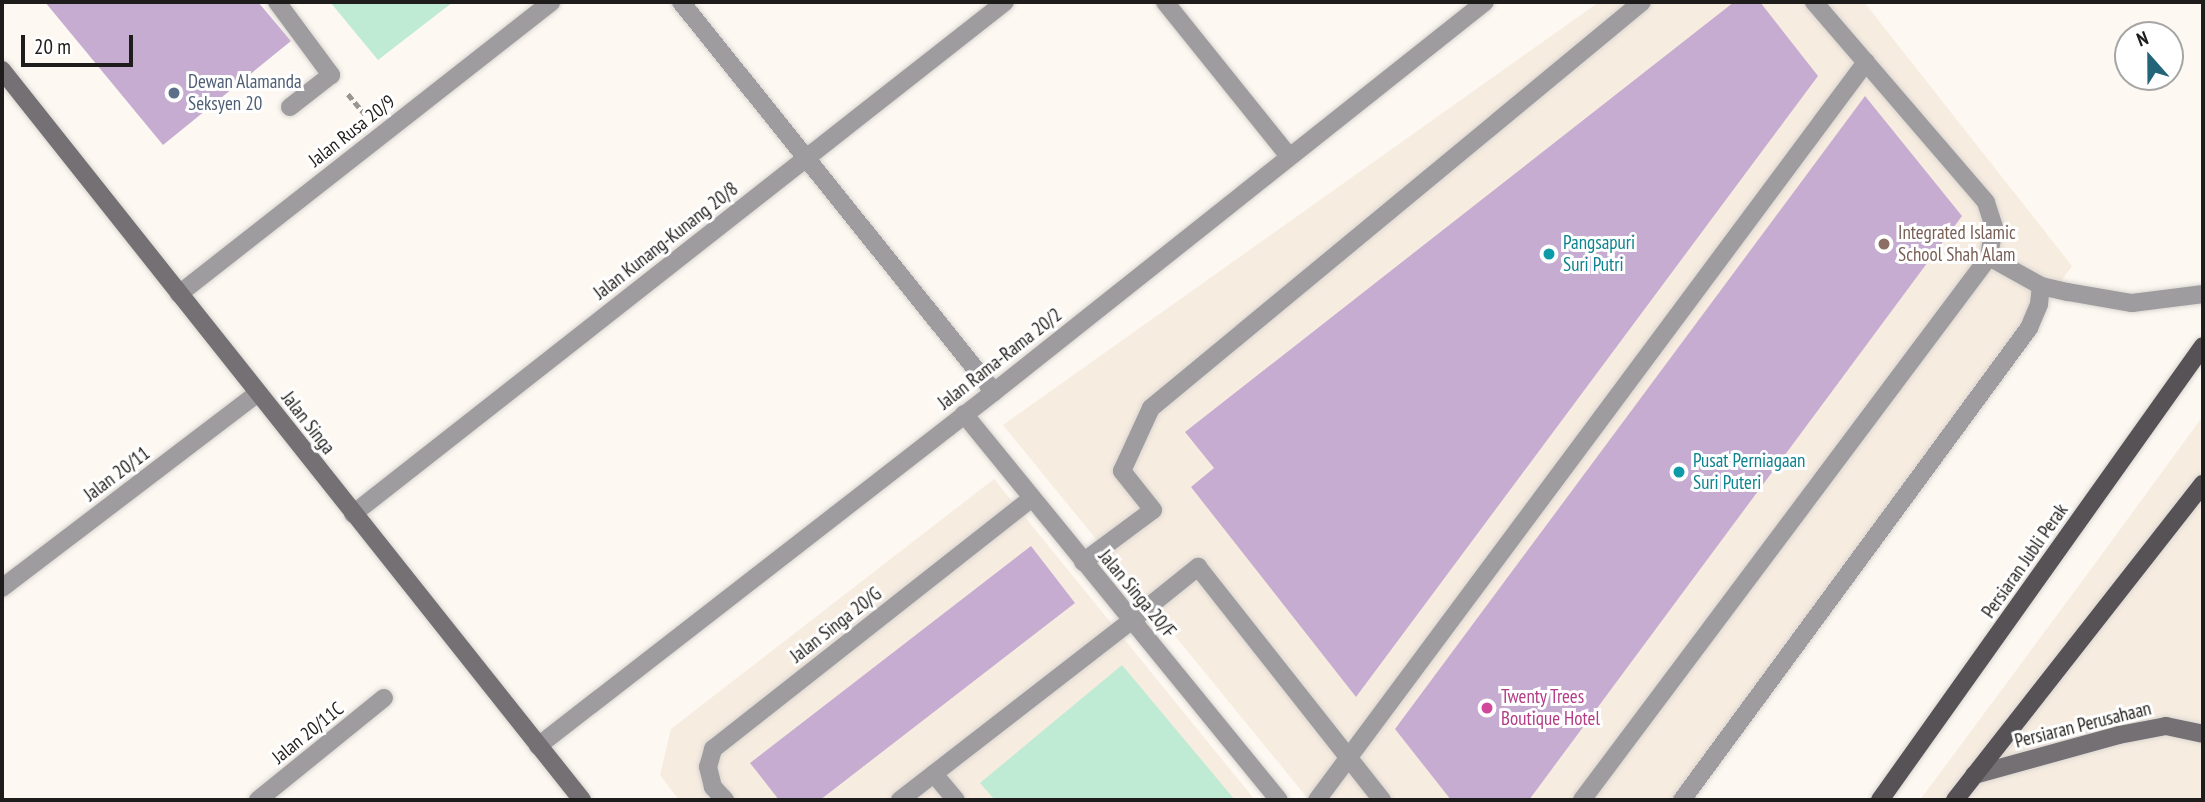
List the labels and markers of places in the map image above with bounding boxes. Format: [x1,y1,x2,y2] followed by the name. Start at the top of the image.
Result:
[188,71,302,115] place label: Dewan Alamanda Seksyen 20
[166,85,182,101] marker: Dewan Alamanda Seksyen 20
[1898,222,2016,266] place label: Integrated Islamic School Shah Alam
[1563,232,1635,276] place label: Pangsapuri Suri Putri
[1876,236,1892,252] marker: Integrated Islamic School Shah Alam
[1541,246,1557,262] marker: Pangsapuri Suri Putri
[1693,450,1805,494] place label: Pusat Perniagaan Suri Puteri
[1671,464,1687,480] marker: Pusat Perniagaan Suri Puteri
[1501,686,1600,730] place label: Twenty Trees Boutique Hotel
[1479,700,1495,716] marker: Twenty Trees Boutique Hotel

